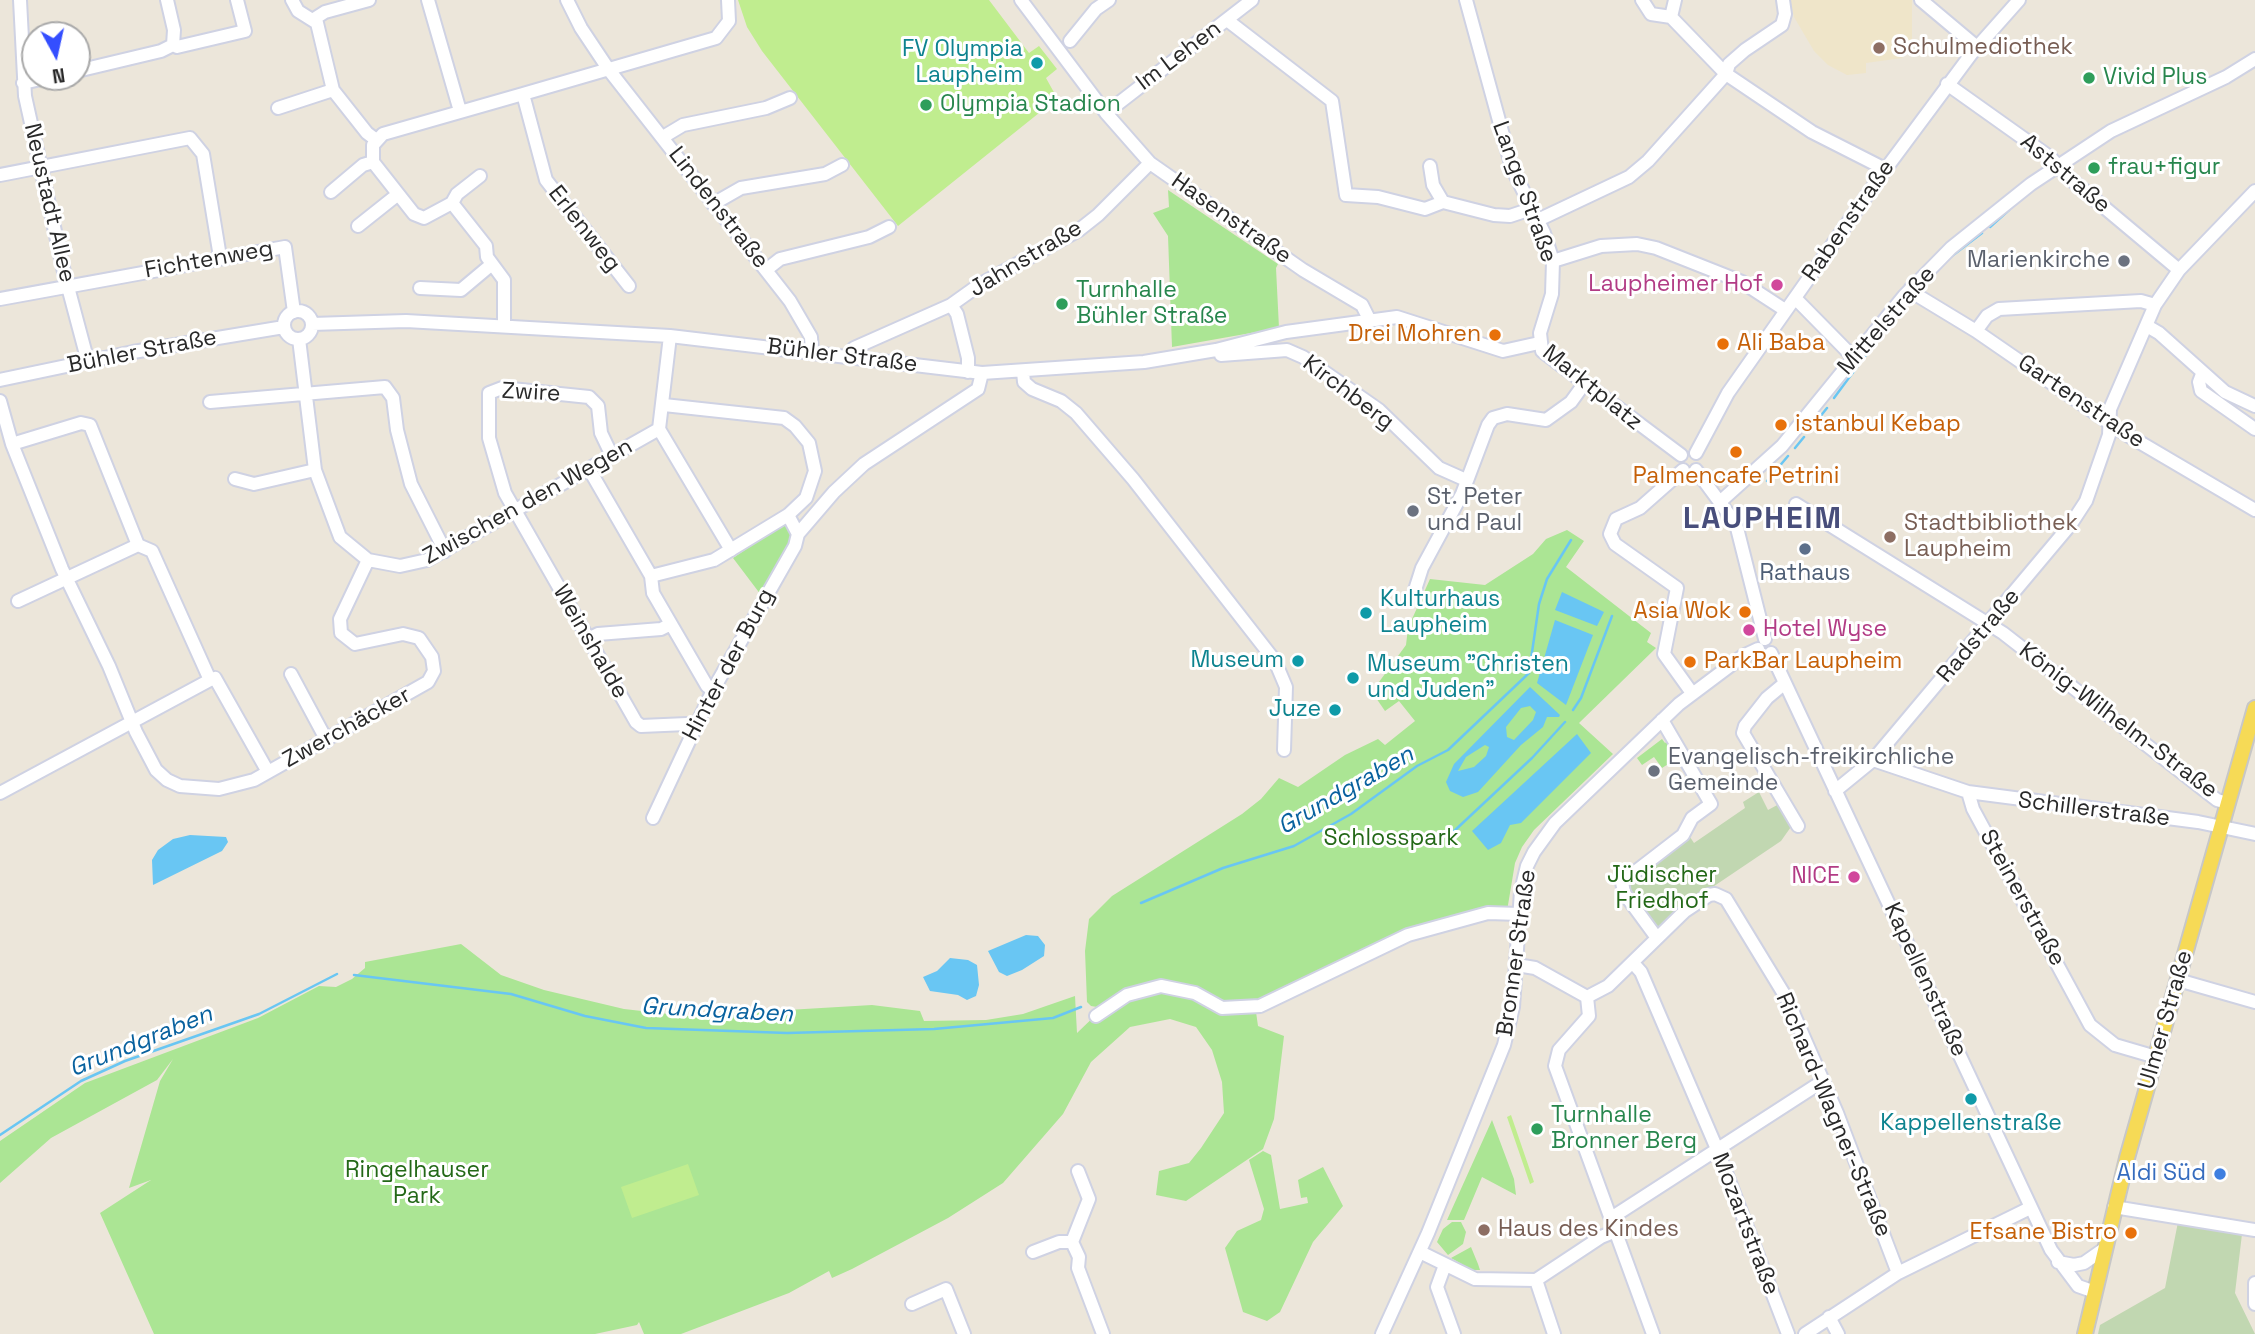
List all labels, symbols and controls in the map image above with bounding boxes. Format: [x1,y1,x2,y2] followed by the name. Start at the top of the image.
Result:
[1131,15,1227,97] street label: Im Lehen
[21,21,91,91] north arrow
[1893,34,2073,62] place label: Schulmediothek
[902,36,1023,90] place label: FV Olympia Laupheim
[1871,40,1887,56] marker: Schulmediothek
[1029,55,1045,71] marker: FV Olympia Laupheim
[51,62,67,89] text: N
[2103,64,2207,92] place label: Vivid Plus
[2081,70,2097,86] marker: Vivid Plus
[940,91,1121,119] place label: Olympia Stadion
[918,97,934,113] marker: Olympia Stadion
[1486,118,1562,266] street label: Lange Straße
[17,121,81,285] street label: Neustadt Allee
[2014,128,2116,220] street label: Aststraße
[662,142,774,274] street label: Lindenstraße
[2108,154,2220,182] place label: frau+figur
[1797,155,1901,287] street label: Rabenstraße
[2086,160,2102,176] marker: frau+figur
[1166,168,1296,270] street label: Hasenstraße
[542,181,626,277] street label: Erlenweg
[965,215,1087,303] street label: Jahnstraße
[143,235,275,285] street label: Fichtenweg
[1967,247,2110,275] place label: Marienkirche
[2116,253,2132,269] marker: Marienkirche
[1832,261,1942,381] street label: Mittelstraße
[1588,271,1763,299] place label: Laupheimer Hof
[1076,277,1227,331] place label: Turnhalle Bühler Straße
[1769,277,1785,293] marker: Laupheimer Hof
[1054,296,1070,312] marker: Turnhalle Bühler Straße
[1348,321,1481,349] place label: Drei Mohren
[65,324,219,380] street label: Bühler Straße
[1487,327,1503,343] marker: Drei Mohren
[1737,330,1825,358] place label: Ali Baba
[765,333,919,379] street label: Bühler Straße
[1715,336,1731,352] marker: Ali Baba
[1537,339,1647,437] street label: Marktplatz
[2012,349,2150,455] street label: Gartenstraße
[1297,350,1399,436] street label: Kirchberg
[501,378,561,408] street label: Zwire
[1795,411,1961,439] place label: istanbul Kebap
[1773,417,1789,433] marker: istanbul Kebap
[419,433,637,571] street label: Zwischen den Wegen
[1728,444,1744,460] marker: Palmencafe Petrini
[1633,463,1839,491] place label: Palmencafe Petrini
[1427,484,1522,538] place label: St. Peter und Paul
[1684,502,1842,538] district label: LAUPHEIM
[1405,503,1421,519] marker: St. Peter und Paul
[1904,510,2078,564] place label: Stadtbibliothek Laupheim
[1882,529,1898,545] marker: Stadtbibliothek Laupheim
[1797,541,1813,557] marker: Rathaus
[1760,560,1850,588] place label: Rathaus
[546,580,634,704] street label: Weinshalde
[1932,583,2026,689] street label: Radstraße
[677,584,781,746] street label: Hinter der Burg
[1380,586,1500,640] place label: Kulturhaus Laupheim
[1633,598,1731,626] place label: Asia Wok
[1737,604,1753,620] marker: Asia Wok
[1358,605,1374,621] marker: Kulturhaus Laupheim
[1763,616,1887,644] place label: Hotel Wyse
[1741,622,1757,638] marker: Hotel Wyse
[2013,637,2223,805] street label: König-Wilhelm-Straße
[1190,647,1284,675] place label: Museum
[1704,648,1902,676] place label: ParkBar Laupheim
[1367,651,1569,705] place label: Museum "Christen und Juden"
[1290,653,1306,669] marker: Museum
[1682,654,1698,670] marker: ParkBar Laupheim
[1345,670,1361,686] marker: Museum "Christen und Juden"
[278,682,416,774] street label: Zwerchäcker
[1269,696,1321,724] place label: Juze
[1327,702,1343,718] marker: Juze
[1273,741,1419,841] water label: Grundgraben
[1668,744,1954,798] place label: Evangelisch-freikirchliche Gemeinde
[1646,763,1662,779] marker: Evangelisch-freikirchliche Gemeinde
[2016,787,2172,833] street label: Schillerstraße
[1323,825,1459,853] park label: Schlosspark
[1973,825,2071,971] street label: Steinerstraße
[1607,862,1717,916] park label: Jüdischer Friedhof
[1791,863,1840,891] place label: NICE
[1492,868,1542,1038] street label: Bronner Straße
[1846,869,1862,885] marker: NICE
[1877,899,1973,1061] street label: Kapellenstraße
[2133,947,2199,1093] street label: Ulmer Straße
[1769,989,1897,1241] street label: Richard-Wagner-Straße
[640,993,794,1029] water label: Grundgraben
[65,1000,217,1084] water label: Grundgraben
[1963,1091,1979,1107] marker: Kappellenstraße
[1551,1102,1697,1156] place label: Turnhalle Bronner Berg
[1880,1110,2062,1138] place label: Kappellenstraße
[1529,1121,1545,1137] marker: Turnhalle Bronner Berg
[1705,1149,1785,1299] street label: Mozartstraße
[345,1157,489,1211] park label: Ringelhauser Park
[2117,1160,2206,1188] place label: Aldi Süd
[2212,1166,2228,1182] marker: Aldi Süd
[1498,1216,1679,1244] place label: Haus des Kindes
[1969,1219,2117,1247] place label: Efsane Bistro
[1476,1222,1492,1238] marker: Haus des Kindes
[2123,1225,2139,1241] marker: Efsane Bistro

